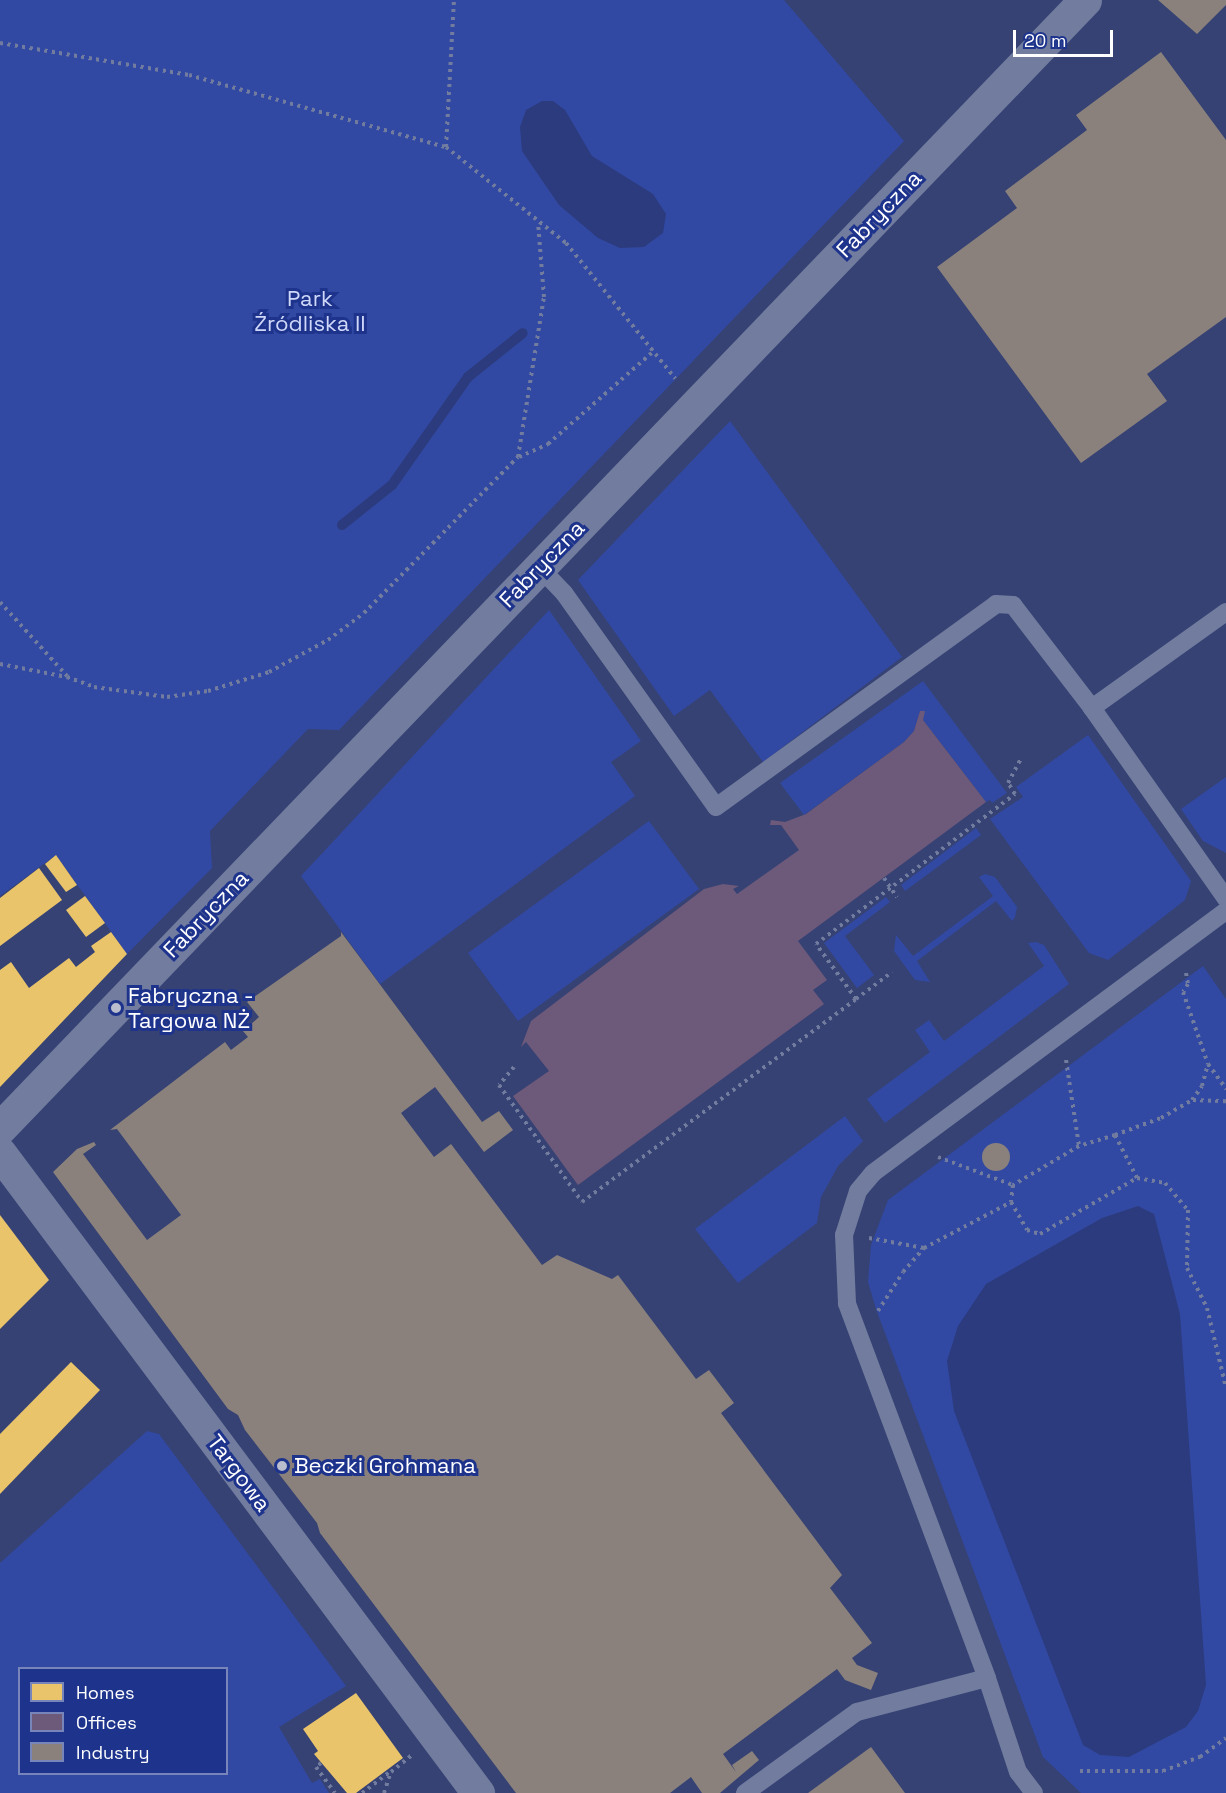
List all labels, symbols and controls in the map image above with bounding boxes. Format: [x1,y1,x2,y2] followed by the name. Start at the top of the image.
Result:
[1016,18,1116,56] scale bar
[1024,29,1067,52] text: 20 m
[831,165,927,263] street label: Fabryczna
[254,285,366,336] park label: Park Źródliska II
[494,515,590,613] street label: Fabryczna
[158,865,254,963] street label: Fabryczna
[128,982,254,1034] place label: Fabryczna - Targowa NŻ
[109,1001,123,1015] marker: Fabryczna - Targowa NŻ
[202,1429,276,1517] street label: Targowa
[294,1453,476,1479] place label: Beczki Grohmana
[275,1459,289,1473] marker: Beczki Grohmana
[18,1667,228,1775] legend
[76,1681,135,1704] text: Homes
[76,1711,137,1734] text: Offices
[76,1741,149,1764] text: Industry

